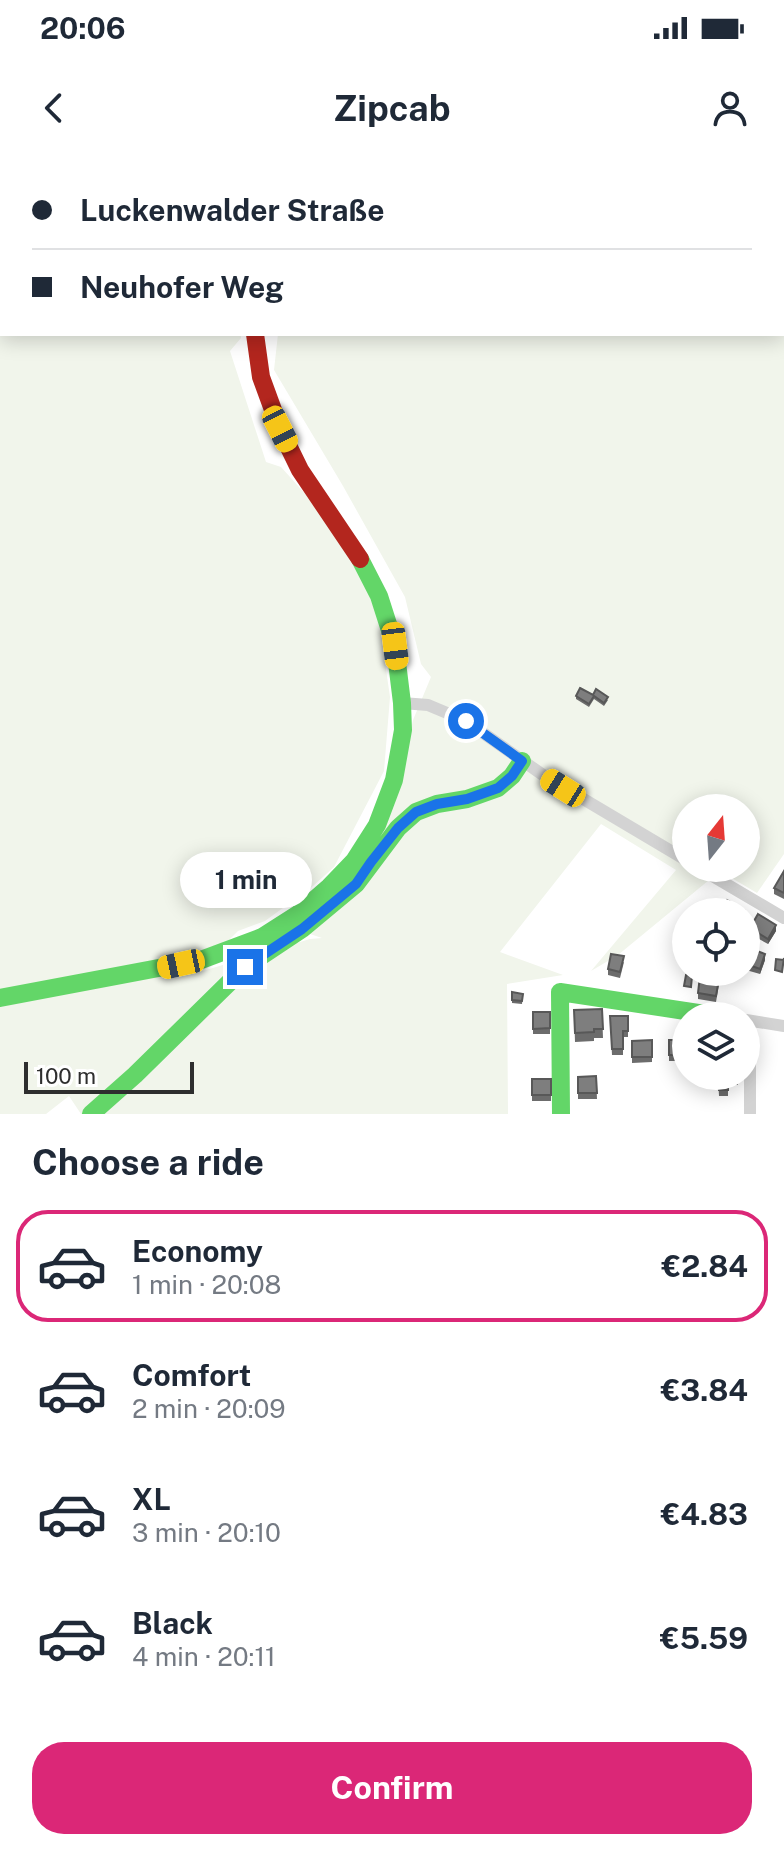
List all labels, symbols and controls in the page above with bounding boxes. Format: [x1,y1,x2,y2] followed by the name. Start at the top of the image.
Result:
[40,10,126,46] text: 20:06
[32,86,76,130] icon: back
[708,86,752,130] icon: person
[333,87,451,129] text: Zipcab
[80,192,385,228] text: Luckenwalder Straße
[80,269,284,305] text: Neuhofer Weg
[258,402,302,456] car
[380,621,410,671] car
[448,703,484,739] route start
[536,765,590,811] car
[672,794,760,882] north arrow
[672,794,760,1090] map controls
[179,851,311,907] callout: 1 min
[215,864,277,895] text: 1 min
[672,898,760,986] button: locate
[155,947,207,981] car
[227,949,263,985] route end
[672,1002,760,1090] button: layers
[24,1058,194,1094] scale bar
[36,1063,96,1089] text: 100 m
[32,1141,264,1183] text: Choose a ride
[36,1230,108,1302] icon: car
[132,1233,263,1269] text: Economy
[662,1248,748,1284] text: €2.84
[132,1269,281,1300] text: 1 min · 20:08
[36,1354,108,1426] icon: car
[132,1357,251,1393] text: Comfort
[661,1372,748,1408] text: €3.84
[132,1393,286,1424] text: 2 min · 20:09
[36,1478,108,1550] icon: car
[132,1481,171,1517] text: XL
[661,1496,748,1532] text: €4.83
[132,1517,281,1548] text: 3 min · 20:10
[36,1602,108,1674] icon: car
[132,1605,213,1641] text: Black
[660,1620,748,1656] text: €5.59
[132,1641,276,1672] text: 4 min · 20:11
[32,1742,752,1834] button: Confirm

